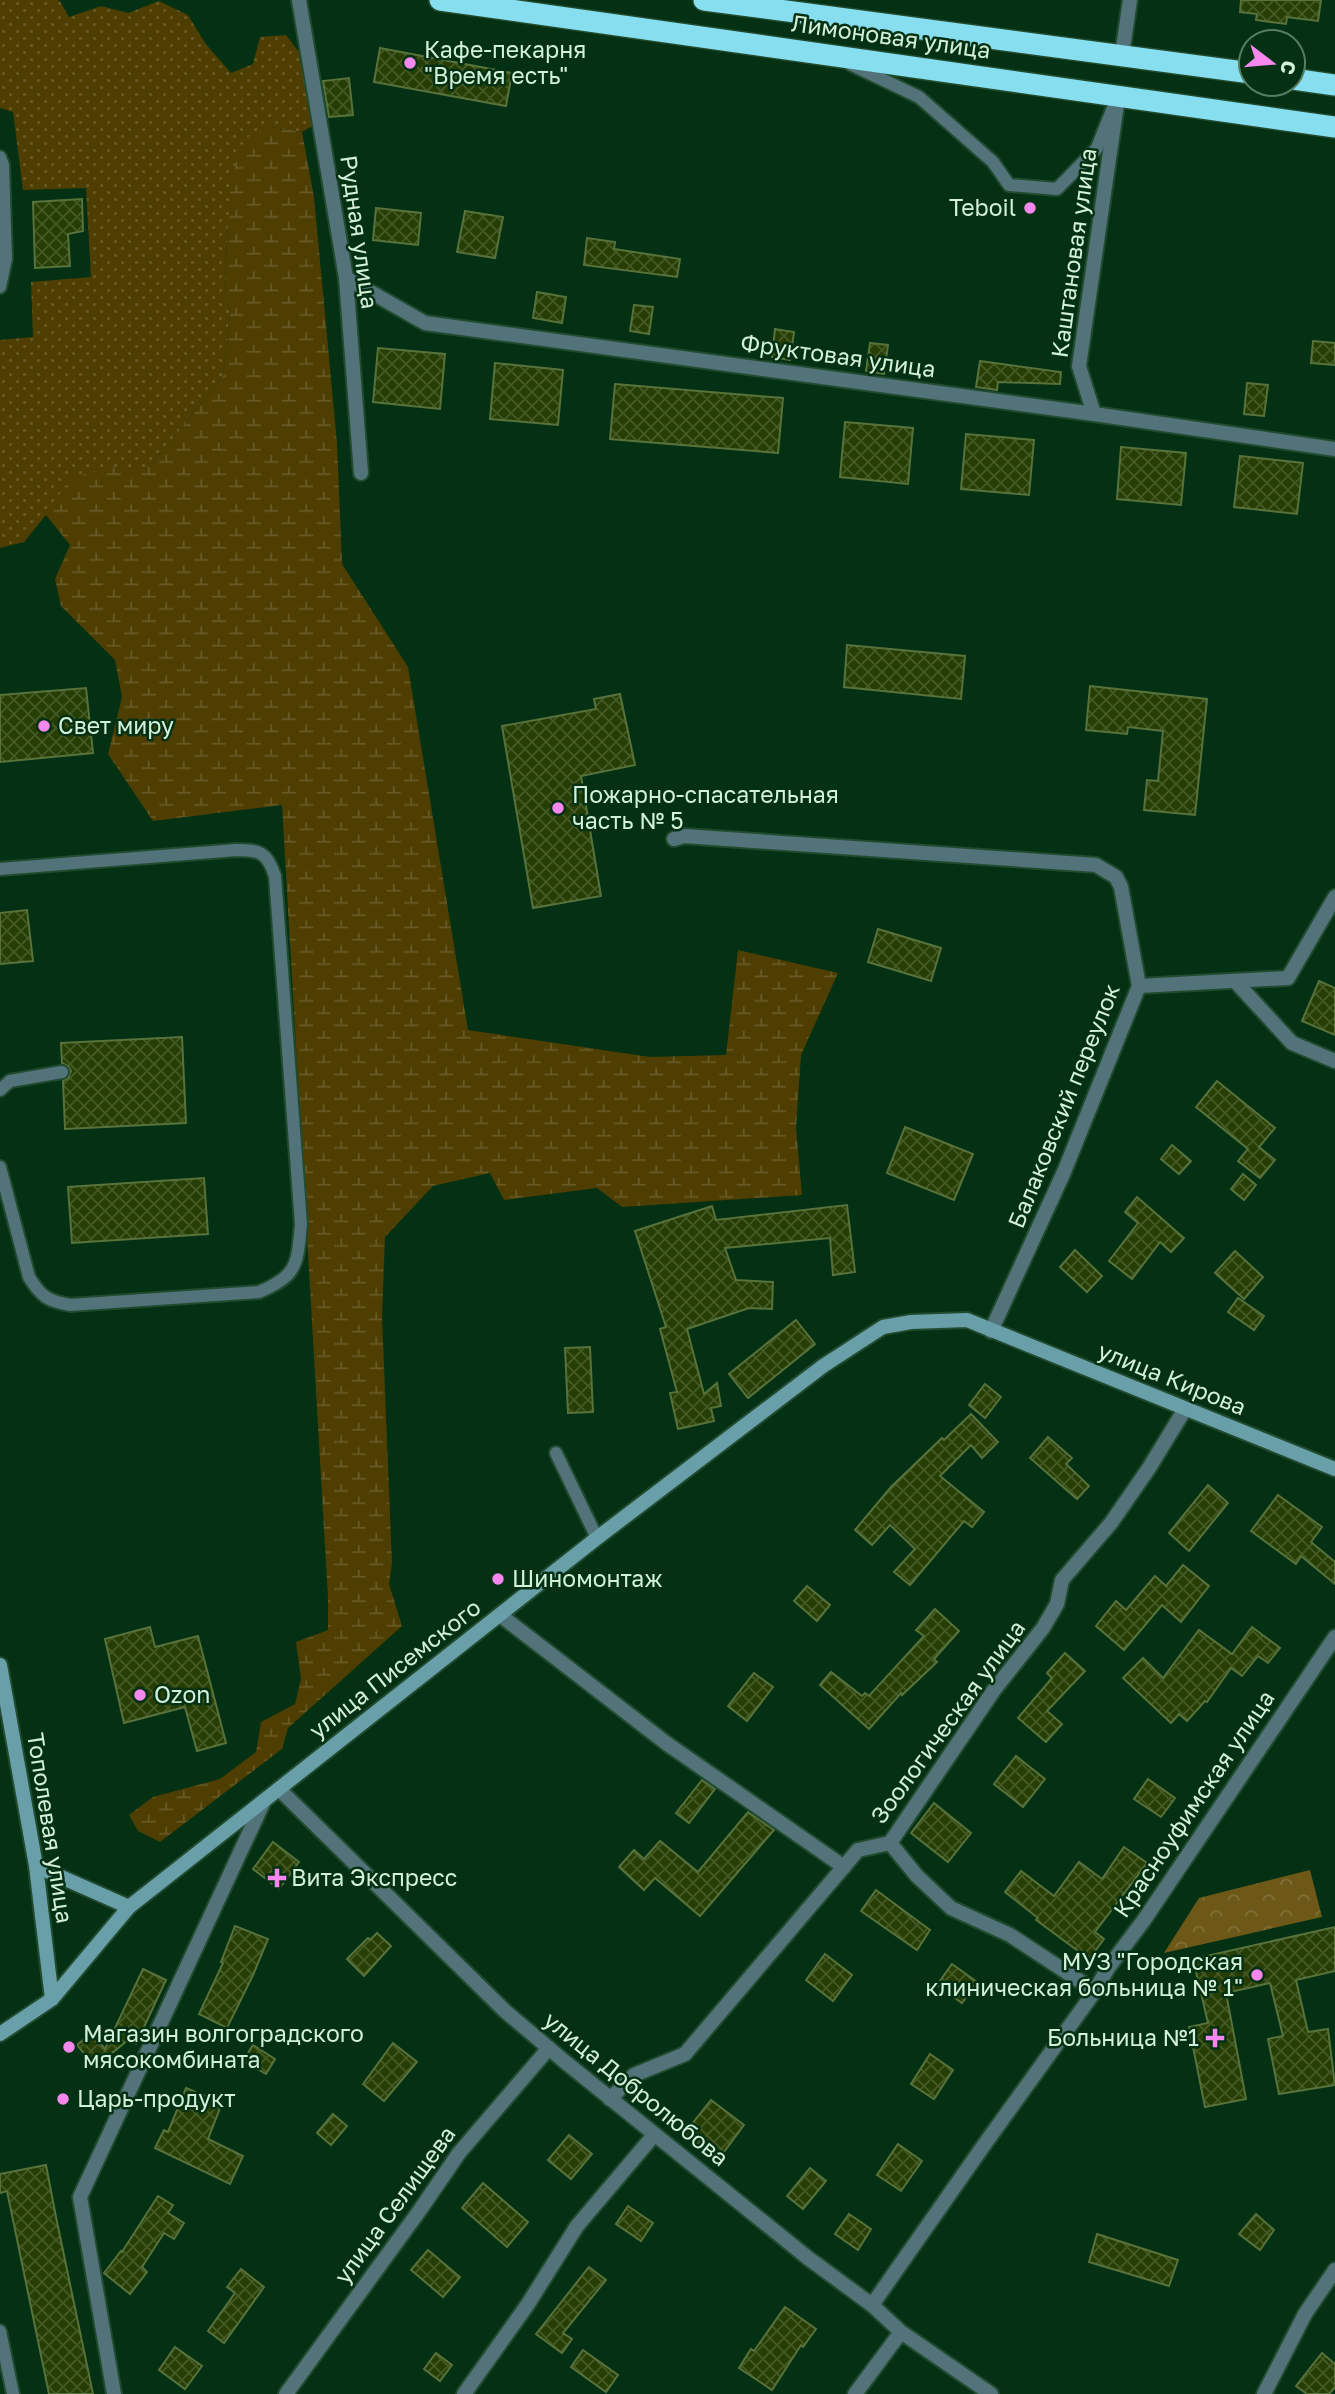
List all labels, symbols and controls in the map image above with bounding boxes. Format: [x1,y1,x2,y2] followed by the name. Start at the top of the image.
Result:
[790,8,993,64] street label: Лимоновая улица
[1237,28,1307,98] north arrow
[424,35,586,89] place label: Кафе-пекарня "Время есть"
[402,55,418,71] marker: Кафе-пекарня "Время есть"
[1276,58,1302,77] text: С
[1044,146,1102,359] street label: Каштановая улица
[335,153,385,311] street label: Рудная улица
[949,193,1016,221] place label: Teboil
[1022,200,1038,216] marker: Teboil
[739,327,937,383] street label: Фруктовая улица
[58,711,174,739] place label: Свет миру
[36,718,52,734] marker: Свет миру
[572,780,839,834] place label: Пожарно-спасательная часть № 5
[550,800,566,816] marker: Пожарно-спасательная часть № 5
[1001,979,1125,1232] street label: Балаковский переулок
[1094,1336,1251,1421] street label: улица Кирова
[512,1564,663,1592] place label: Шиномонтаж
[490,1571,506,1587] marker: Шиномонтаж
[303,1593,486,1744] street label: улица Писемского
[864,1614,1030,1829] street label: Зоологическая улица
[154,1680,210,1708] place label: Ozon
[1107,1685,1280,1922] street label: Красноуфимская улица
[132,1687,148,1703] marker: Ozon
[22,1731,80,1925] street label: Тополевая улица
[291,1863,457,1891] place label: Вита Экспресс
[269,1870,285,1886] marker: Вита Экспресс
[925,1947,1243,2001] place label: МУЗ "Городская клиническая больница № 1"
[1249,1967,1265,1983] marker: МУЗ "Городская клиническая больница № 1"
[539,2005,735,2171] street label: улица Добролюбова
[83,2019,364,2073] place label: Магазин волгоградского мясокомбината
[1047,2023,1199,2051] place label: Больница №1
[1205,2028,1225,2048] marker: Больница №1
[61,2039,77,2055] marker: Магазин волгоградского мясокомбината
[77,2084,236,2112] place label: Царь-продукт
[55,2091,71,2107] marker: Царь-продукт
[328,2120,461,2289] street label: улица Селищева

